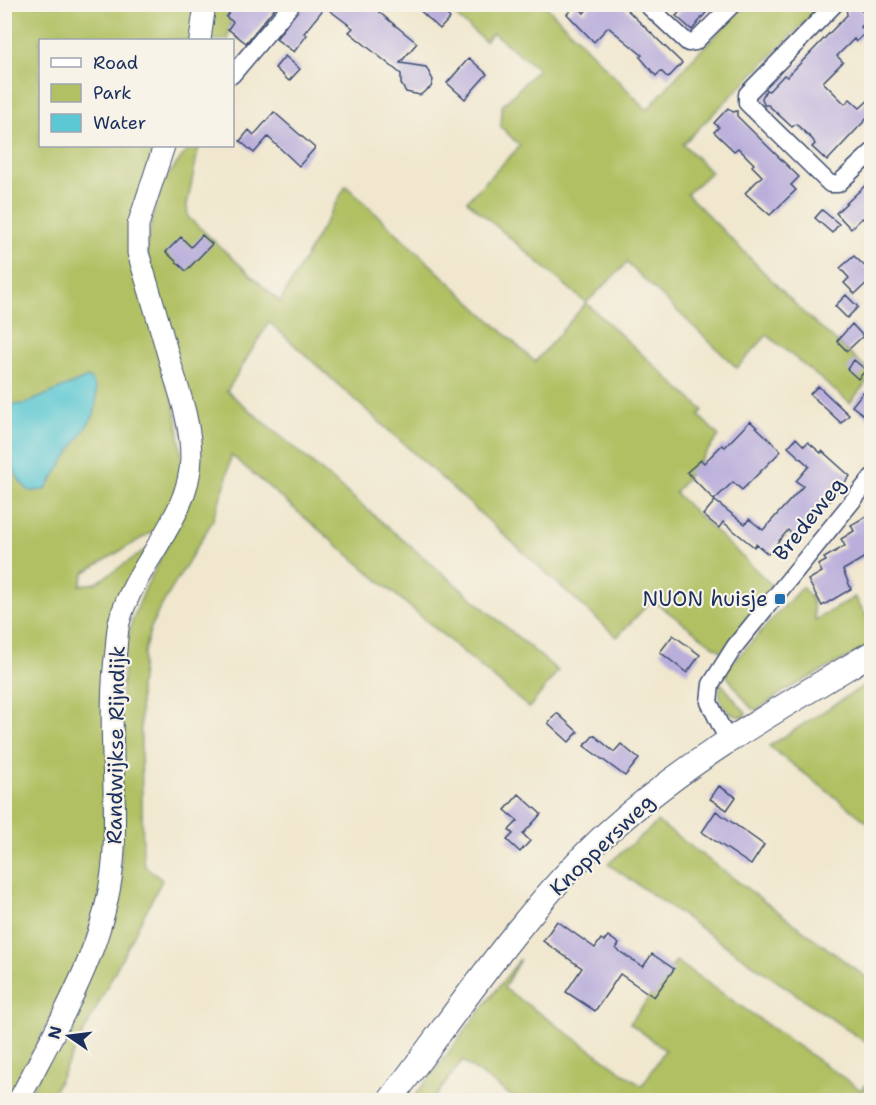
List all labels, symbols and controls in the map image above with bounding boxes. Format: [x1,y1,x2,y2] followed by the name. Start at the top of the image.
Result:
[39,39,234,147] legend
[93,51,138,75] text: Road
[93,81,132,105] text: Park
[93,111,146,135] text: Water
[767,471,851,567] street label: Bredeweg
[642,585,768,613] place label: NUON huisje
[773,592,787,606] marker: NUON huisje
[100,645,132,845] street label: Randwijkse Rijndijk
[544,788,660,902] street label: Knoppersweg
[39,1006,99,1066] north arrow
[43,1024,67,1041] text: N

